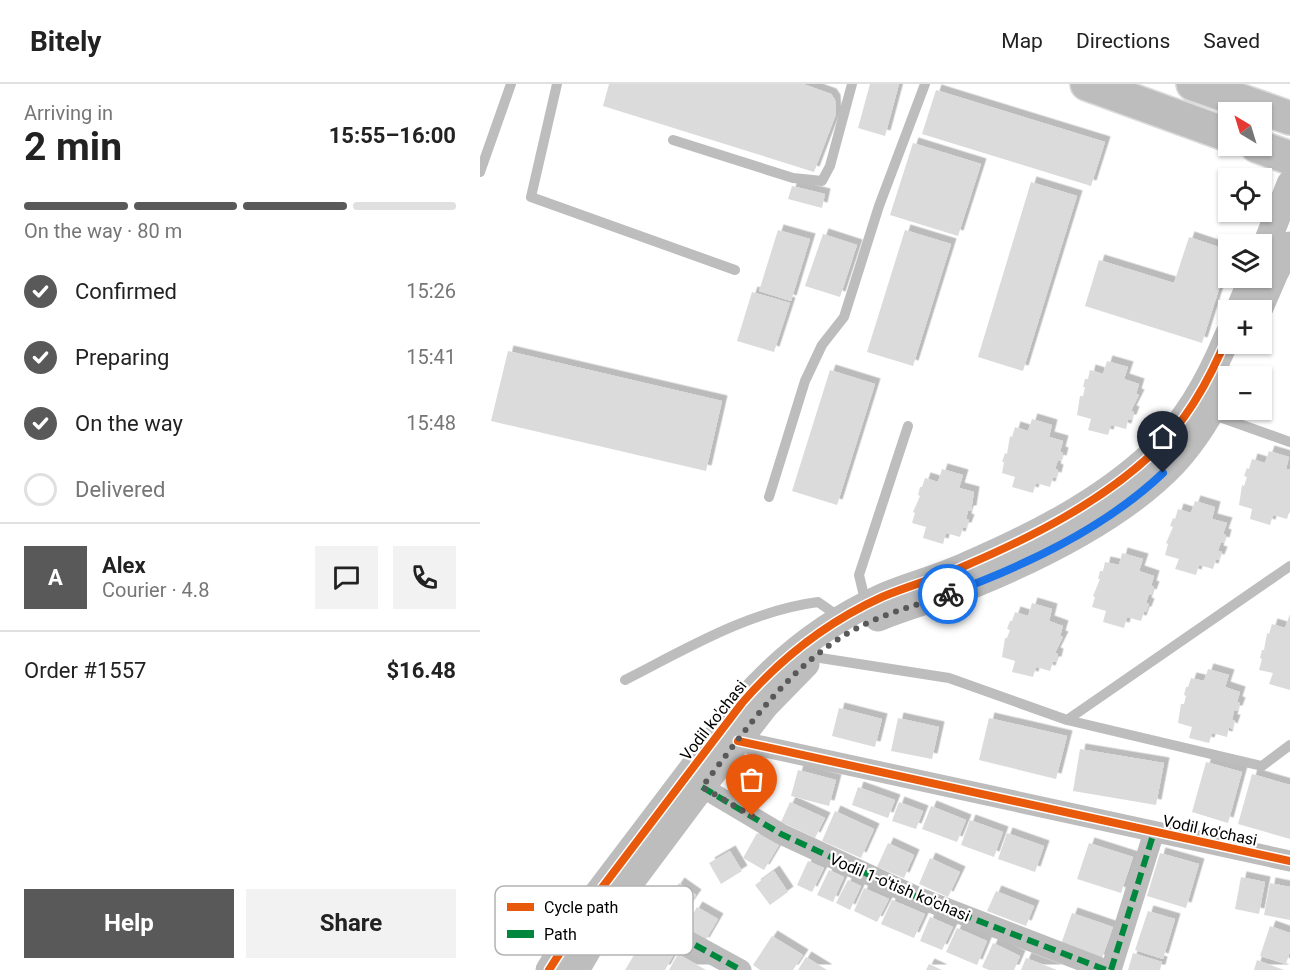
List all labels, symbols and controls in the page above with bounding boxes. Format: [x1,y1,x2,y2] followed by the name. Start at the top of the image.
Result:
[30,25,101,58] text: Bitely
[1001,29,1043,53] text: Map
[1076,29,1170,53] text: Directions
[1203,29,1260,53] text: Saved
[24,101,113,125] text: Arriving in
[1218,102,1272,156] north arrow
[1218,102,1272,420] map controls
[329,123,456,148] text: 15:55–16:00
[24,124,122,170] text: 2 min
[1218,168,1272,222] button: locate
[24,219,182,243] text: On the way · 80 m
[1218,234,1272,288] button: layers
[24,275,57,308] icon: check
[75,279,177,304] text: Confirmed
[406,279,456,303] text: 15:26
[1218,300,1272,354] button: +
[24,341,57,374] icon: check
[75,345,169,370] text: Preparing
[406,345,456,369] text: 15:41
[1218,366,1272,420] button: −
[24,407,57,440] icon: check
[75,411,183,436] text: On the way
[406,411,456,435] text: 15:48
[1137,411,1188,473] pin
[1146,420,1179,453] icon: home
[75,477,165,502] text: Delivered
[315,546,378,609] button: chat
[393,546,456,609] button: phone
[102,553,146,578] text: Alex
[918,564,978,624] courier
[48,565,63,590] text: A
[102,578,209,602] text: Courier · 4.8
[932,578,965,611] icon: bike
[24,658,146,683] text: Order #1557
[387,658,456,683] text: $16.48
[676,677,751,764] street label: Vodil ko'chasi
[726,754,777,816] pin
[735,763,768,796] icon: bag
[1161,811,1259,850] street label: Vodil ko'chasi
[827,849,973,926] street label: Vodil 1-o'tish ko'chasi
[495,886,693,955] legend
[24,889,234,958] button: Help
[246,889,456,958] button: Share
[544,898,618,917] text: Cycle path
[544,925,577,944] text: Path

